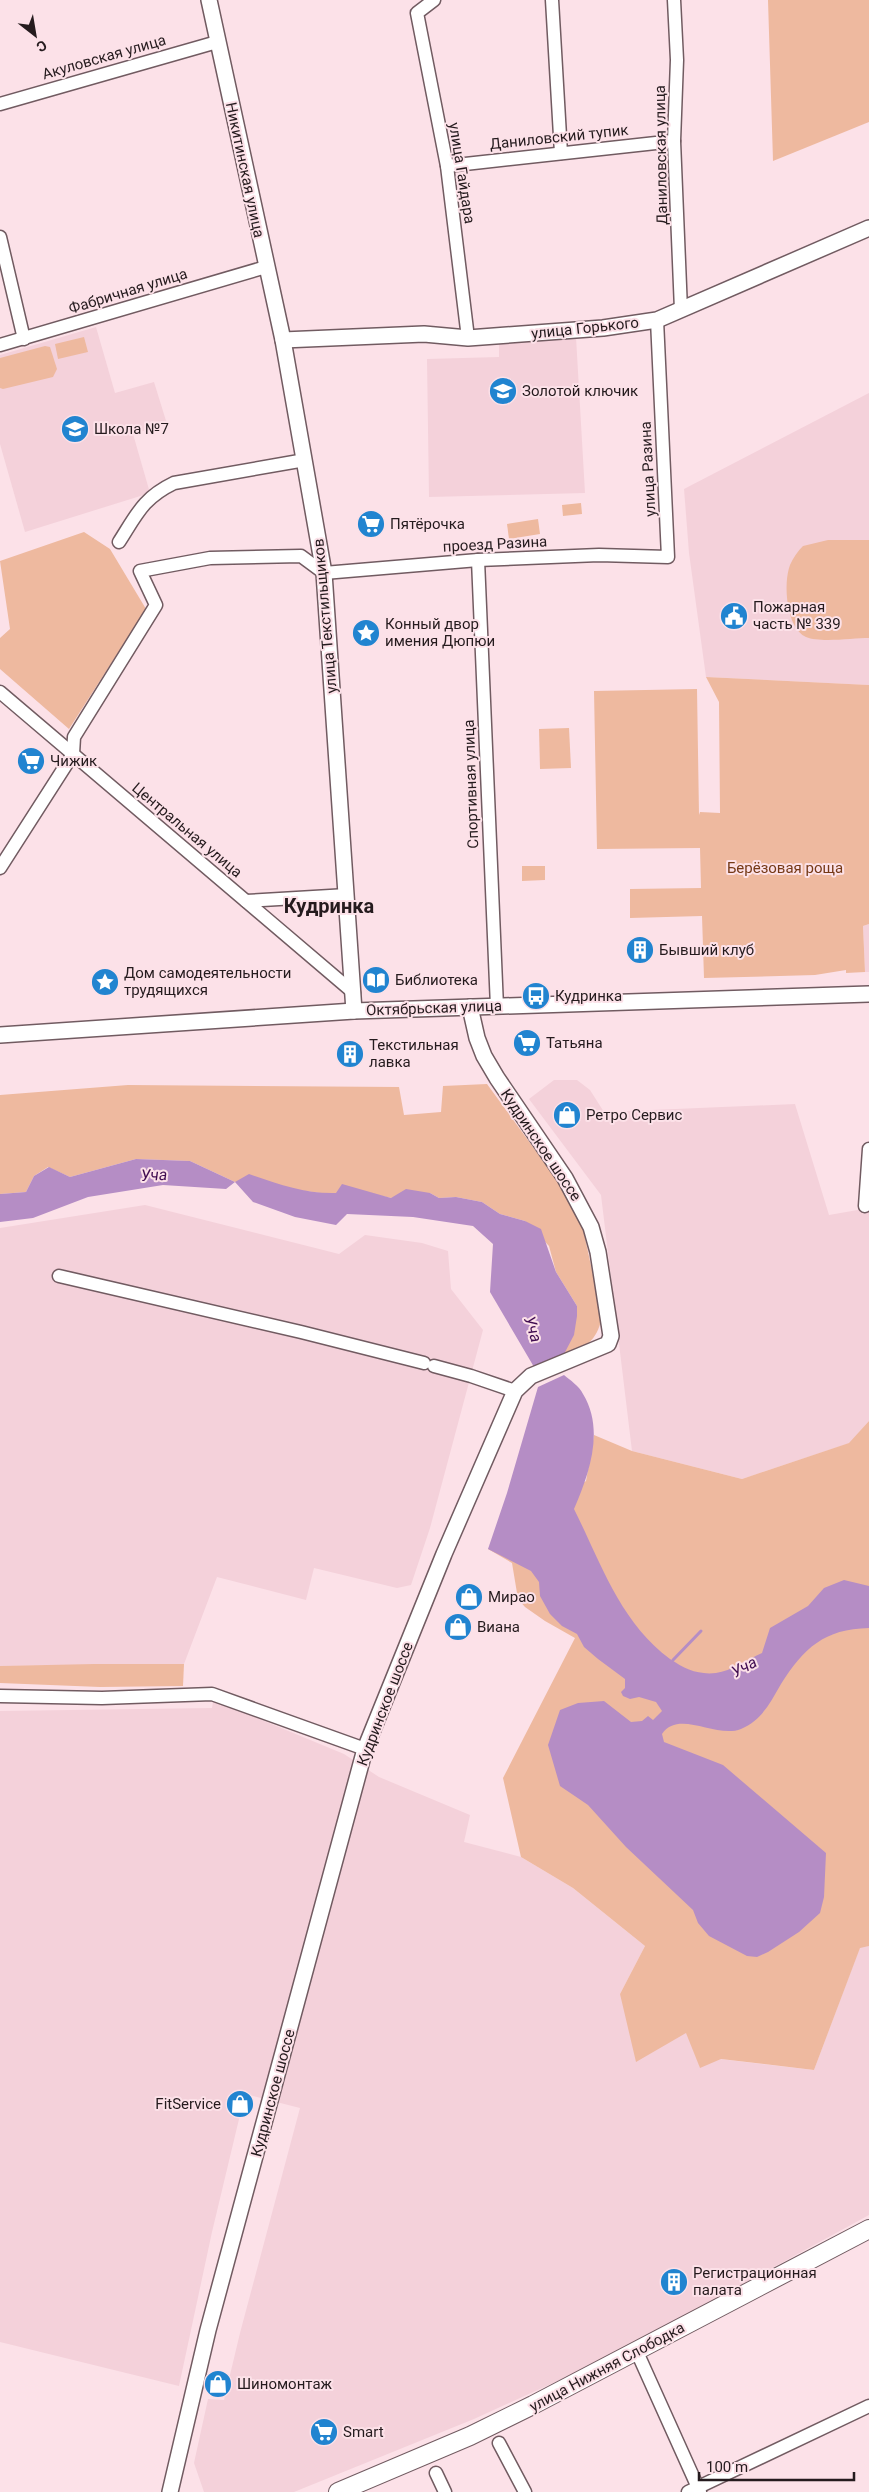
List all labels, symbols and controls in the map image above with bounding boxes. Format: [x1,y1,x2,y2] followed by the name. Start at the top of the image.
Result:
[10,10,60,60] north arrow
[40,31,168,83] street label: Акуловская улица
[34,37,50,55] text: С
[651,85,671,225] street label: Даниловская улица
[222,101,268,239] street label: Никитинская улица
[445,121,479,225] street label: улица Гайдара
[489,121,629,153] street label: Даниловский тупик
[67,264,189,318] street label: Фабричная улица
[530,313,640,343] street label: улица Горького
[488,376,518,406] school or university icon: Золотой ключик
[522,382,638,400] place label: Золотой ключик
[60,414,90,444] school or university icon: Школа №7
[94,420,169,438] place label: Школа №7
[637,421,659,517] street label: улица Разина
[356,509,386,539] supermarket icon: Пятёрочка
[390,515,465,533] place label: Пятёрочка
[442,532,548,556] street label: проезд Разина
[309,538,341,694] street label: улица Текстильщиков
[753,598,841,633] place label: Пожарная часть № 339
[719,601,749,631] public building icon: Пожарная часть № 339
[385,615,495,650] place label: Конный двор имения Дюпюи
[351,618,381,648] place icon: Конный двор имения Дюпюи
[460,719,482,849] street label: Спортивная улица
[16,746,46,776] supermarket icon: Чижик
[50,752,97,770] place label: Чижик
[128,779,246,881] street label: Центральная улица
[727,859,843,877] park label: Берёзовая роща
[284,894,374,918] district label: Кудринка
[625,935,655,965] building icon: Бывший клуб
[659,941,754,959] place label: Бывший клуб
[124,964,291,999] place label: Дом самодеятельности трудящихся
[361,965,391,995] library icon: Библиотека
[90,967,120,997] place icon: Дом самодеятельности трудящихся
[395,971,478,989] place label: Библиотека
[521,981,551,1011] bus stop icon: Кудринка
[555,987,622,1005] place label: Кудринка
[366,997,502,1019] street label: Октябрьская улица
[512,1028,542,1058] supermarket icon: Татьяна
[546,1034,603,1052] place label: Татьяна
[369,1036,459,1071] place label: Текстильная лавка
[335,1039,365,1069] building icon: Текстильная лавка
[497,1086,585,1204] street label: Кудринское шоссе
[552,1100,582,1130] shop icon: Ретро Сервис
[586,1106,683,1124] place label: Ретро Сервис
[140,1165,168,1185] water label: Уча
[520,1314,546,1344] water label: Уча
[454,1582,484,1612] shop icon: Мирао
[488,1588,535,1606] place label: Мирао
[443,1612,473,1642] shop icon: Виана
[477,1618,520,1636] place label: Виана
[353,1639,417,1768] street label: Кудринское шоссе
[728,1652,760,1682] water label: Уча
[247,2027,299,2159] street label: Кудринское шоссе
[225,2089,255,2119] shop icon: FitService
[155,2095,221,2113] place label: FitService
[693,2264,817,2299] place label: Регистрационная палата
[659,2267,689,2297] building icon: Регистрационная палата
[526,2318,688,2416] street label: улица Нижняя Слободка
[203,2369,233,2399] shop icon: Шиномонтаж
[237,2375,333,2393] place label: Шиномонтаж
[309,2417,339,2447] supermarket icon: Smart
[343,2423,384,2441] place label: Smart
[699,2450,854,2482] scale bar
[706,2458,748,2476] text: 100 m

